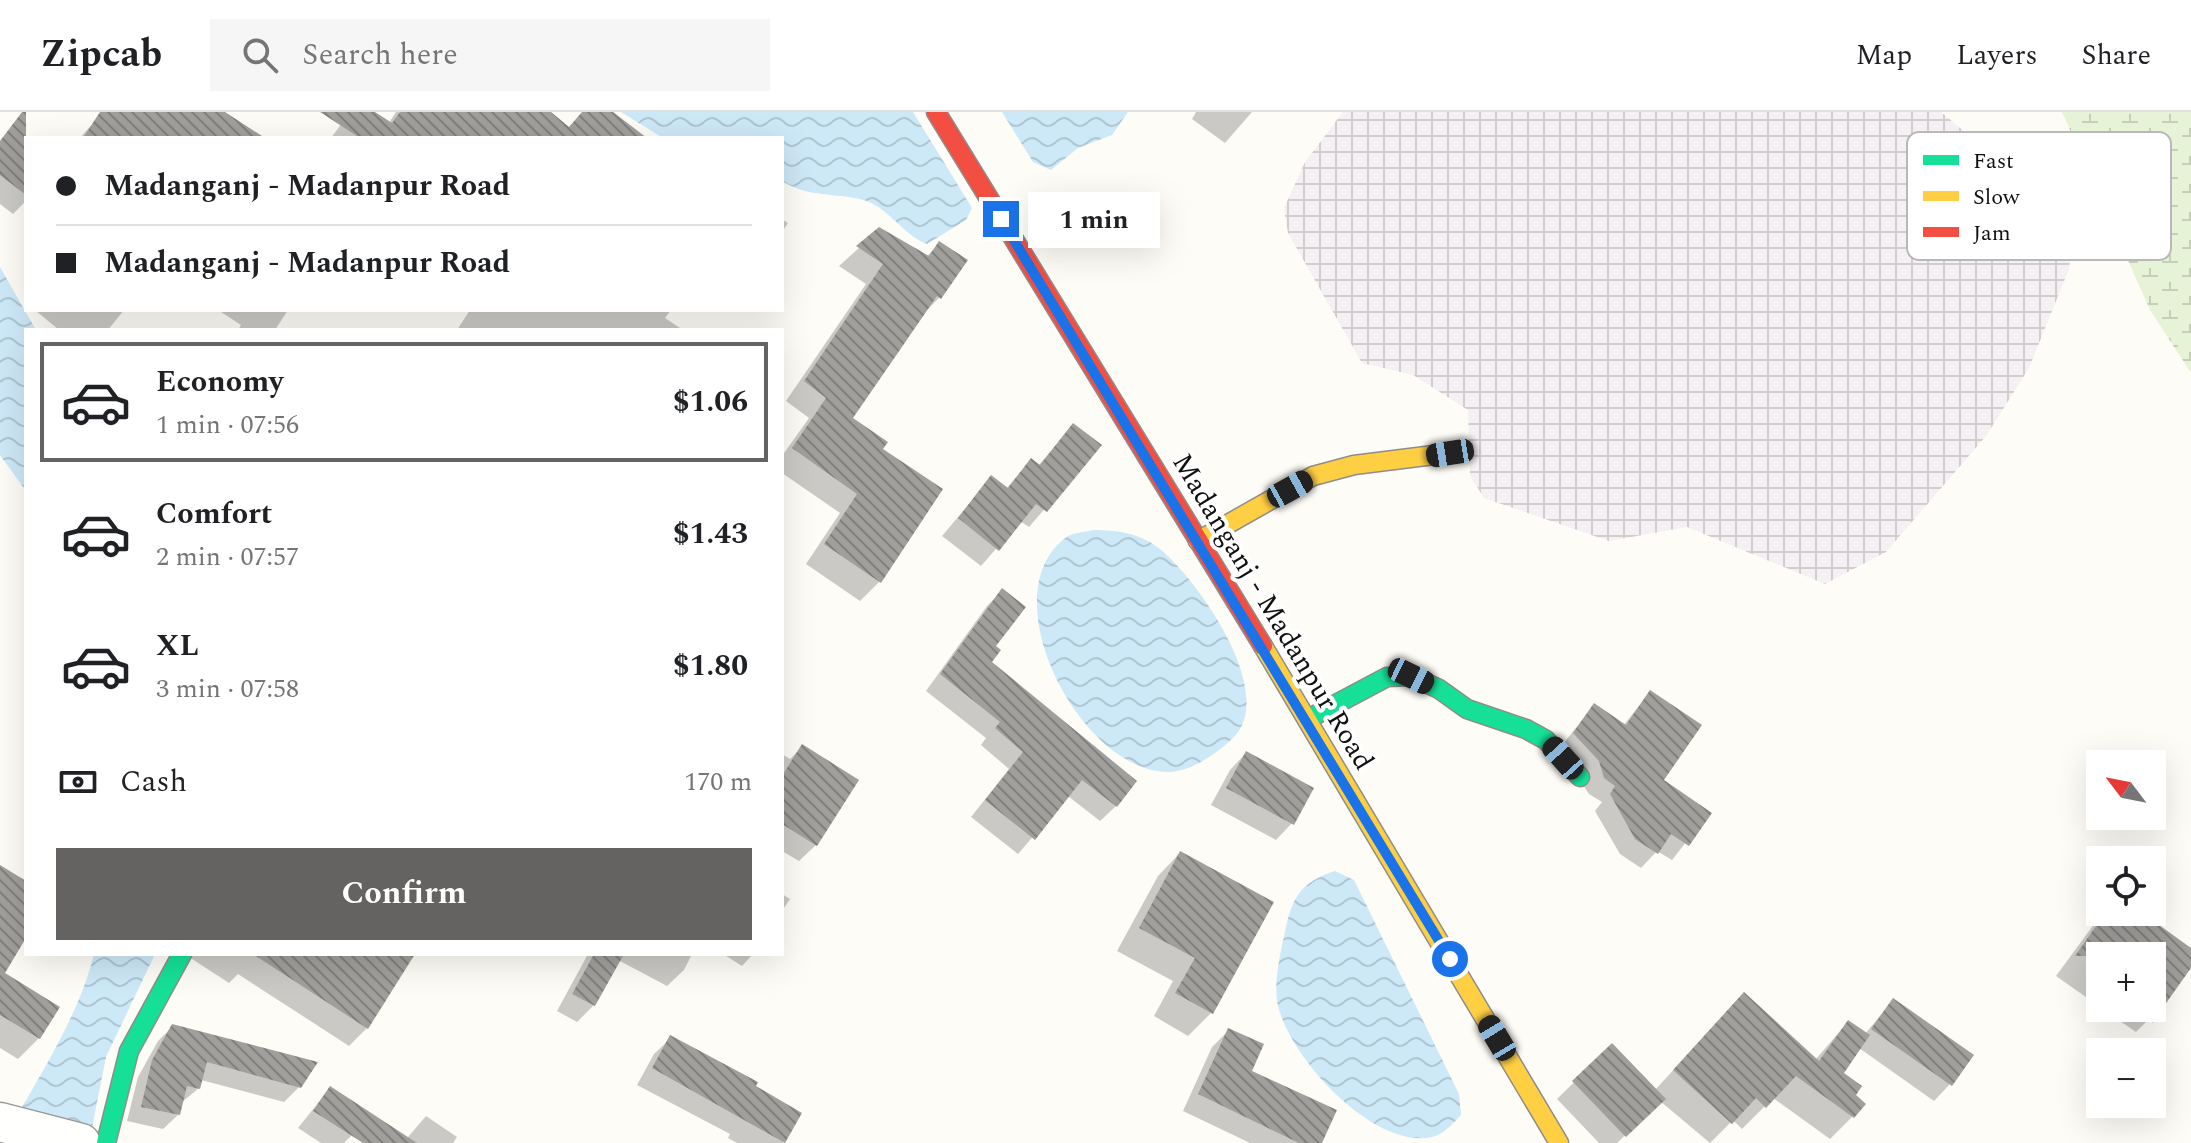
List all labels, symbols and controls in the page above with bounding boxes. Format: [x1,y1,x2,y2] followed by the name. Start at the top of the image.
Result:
[210,19,770,91] search box
[40,26,162,84] text: Zipcab
[302,32,458,78] text: Search here
[238,33,282,77] icon: search
[1856,34,1912,77] text: Map
[1956,34,2038,77] text: Layers
[2082,34,2151,77] text: Share
[1907,132,2171,260] legend
[1973,145,2014,178] text: Fast
[104,163,510,209] text: Madanganj - Madanpur Road
[1973,181,2021,214] text: Slow
[1029,191,1161,247] callout: 1 min
[1059,200,1129,240] text: 1 min
[983,201,1019,237] route end
[1973,217,2011,250] text: Jam
[104,240,510,286] text: Madanganj - Madanpur Road
[156,359,283,405] text: Economy
[60,366,132,438] icon: car
[673,379,748,425] text: $1.06
[156,405,299,445] text: 1 min · 07:56
[1424,437,1476,469] car
[1161,445,1385,779] street label: Madanganj - Madanpur Road
[1263,467,1317,511] car
[156,491,272,537] text: Comfort
[60,498,132,570] icon: car
[673,511,748,557] text: $1.43
[156,537,299,577] text: 2 min · 07:57
[156,623,199,669] text: XL
[60,630,132,702] icon: car
[673,643,748,689] text: $1.80
[1384,655,1438,697] car
[156,669,299,709] text: 3 min · 07:58
[1538,732,1588,784] car
[2086,750,2166,830] north arrow
[2086,750,2166,1118] map controls
[120,759,187,805] text: Cash
[56,760,100,804] icon: cash
[684,762,752,802] text: 170 m
[2086,846,2166,926] button: locate
[56,848,752,940] button: Confirm
[1432,941,1468,977] route start
[2086,942,2166,1022] button: +
[1474,1011,1520,1065] car
[2086,1038,2166,1118] button: −

